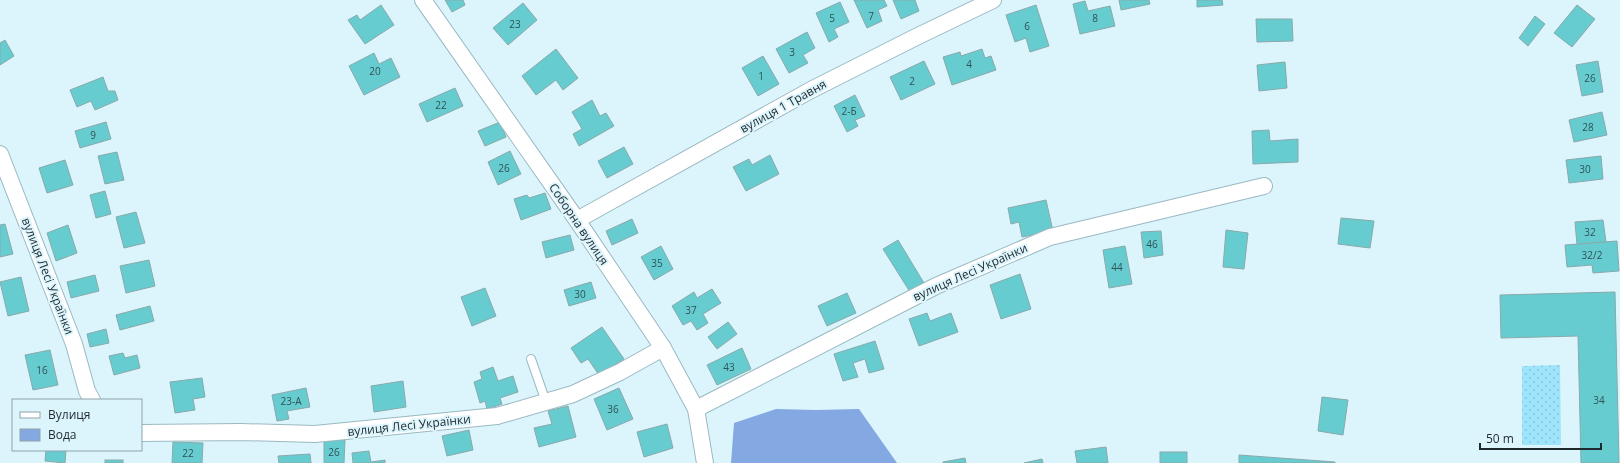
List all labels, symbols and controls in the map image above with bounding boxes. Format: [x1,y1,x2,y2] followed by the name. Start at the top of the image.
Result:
[868,9,874,23] house number: 7
[829,11,835,25] house number: 5
[1092,11,1098,25] house number: 8
[509,17,521,31] house number: 23
[1024,19,1030,33] house number: 6
[789,45,795,59] house number: 3
[966,57,972,71] house number: 4
[369,64,381,78] house number: 20
[758,69,764,83] house number: 1
[1584,71,1596,85] house number: 26
[909,74,915,88] house number: 2
[737,75,829,137] street label: вулиця 1 Травня
[435,98,447,112] house number: 22
[841,104,857,118] house number: 2-Б
[1582,120,1594,134] house number: 28
[90,128,96,142] house number: 9
[498,161,510,175] house number: 26
[1579,162,1591,176] house number: 30
[545,180,613,268] street label: Соборна вулиця
[18,215,78,337] street label: вулиця Лесі Українки
[1584,225,1596,239] house number: 32
[1146,237,1158,251] house number: 46
[910,239,1030,305] street label: вулиця Лесі Українки
[1582,248,1603,262] house number: 32/2
[651,256,663,270] house number: 35
[1111,260,1123,274] house number: 44
[574,287,586,301] house number: 30
[685,303,697,317] house number: 37
[723,360,735,374] house number: 43
[36,363,48,377] house number: 16
[1593,393,1605,407] house number: 34
[281,394,302,408] house number: 23-А
[12,399,142,451] legend
[607,402,619,416] house number: 36
[48,406,90,423] text: Вулиця
[347,410,471,440] street label: вулиця Лесі Українки
[1480,425,1601,451] scale bar
[48,426,77,443] text: Вода
[1486,430,1514,447] text: 50 m
[328,445,340,459] house number: 26
[182,446,194,460] house number: 22

